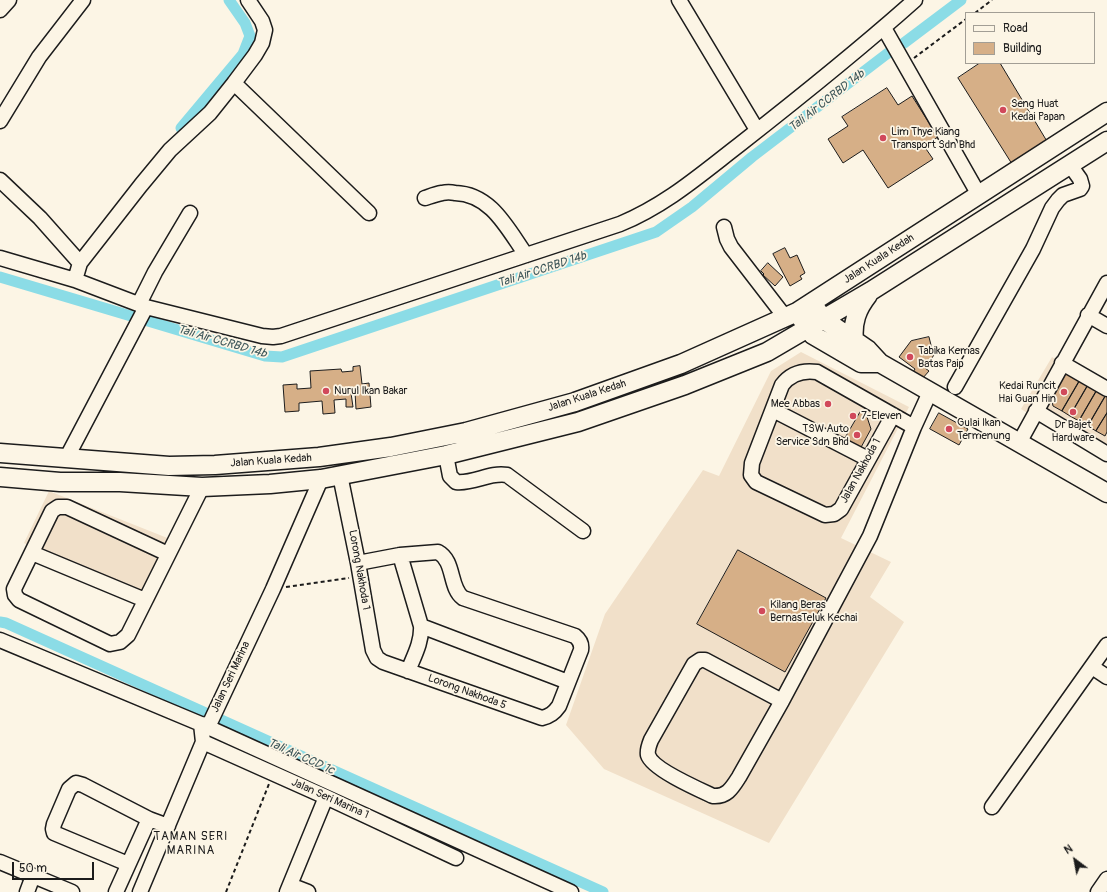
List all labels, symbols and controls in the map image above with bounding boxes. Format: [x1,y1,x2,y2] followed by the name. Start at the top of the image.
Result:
[965,12,1095,64] legend
[1003,21,1028,36] text: Road
[1003,41,1042,56] text: Building
[786,67,868,135] water label: Tali Air CCRBD 14b
[1011,97,1065,123] place label: Seng Huat Kedai Papan
[998,105,1008,115] marker: Seng Huat Kedai Papan
[891,125,975,151] place label: Lim Thye Kiang Transport Sdn Bhd
[878,133,888,143] marker: Lim Thye Kiang Transport Sdn Bhd
[841,231,917,287] street label: Jalan Kuala Kedah
[496,249,588,291] water label: Tali Air CCRBD 14b
[176,322,268,362] water label: Tali Air CCRBD 14b
[918,344,980,370] place label: Tabika Kemas Batas Paip
[905,352,915,362] marker: Tabika Kemas Batas Paip
[546,377,628,415] street label: Jalan Kuala Kedah
[998,379,1056,405] place label: Kedai Runcit Hai Guan Hin
[334,384,407,398] place label: Nurul Ikan Bakar
[321,386,331,396] marker: Nurul Ikan Bakar
[1059,387,1069,397] marker: Kedai Runcit Hai Guan Hin
[771,397,820,411] place label: Mee Abbas
[823,399,833,409] marker: Mee Abbas
[1068,407,1078,417] marker: Dr Bajet Hardware
[861,409,902,423] place label: 7-Eleven
[848,411,858,421] marker: 7-Eleven
[957,416,1010,442] place label: Gulai Ikan Termenung
[1052,418,1094,444] place label: Dr Bajet Hardware
[776,422,849,448] place label: TSW Auto Service Sdn Bhd
[944,424,954,434] marker: Gulai Ikan Termenung
[852,430,862,440] marker: TSW Auto Service Sdn Bhd
[838,436,884,506] street label: Jalan Nakhoda 1
[230,452,312,470] street label: Jalan Kuala Kedah
[345,529,373,611] street label: Lorong Nakhoda 1
[770,598,857,624] place label: Kilang Beras BernasTeluk Kechai
[757,606,767,616] marker: Kilang Beras BernasTeluk Kechai
[209,639,253,715] street label: Jalan Seri Marina
[426,672,508,712] street label: Lorong Nakhoda 5
[265,736,337,778] water label: Tali Air CCD 1c
[289,776,371,822] street label: Jalan Seri Marina 1
[154,830,228,858] district label: TAMAN SERI MARINA
[1055,840,1095,880] north arrow
[1062,842,1075,857] text: N
[14,854,96,880] scale bar
[19,861,47,876] text: 50 m

